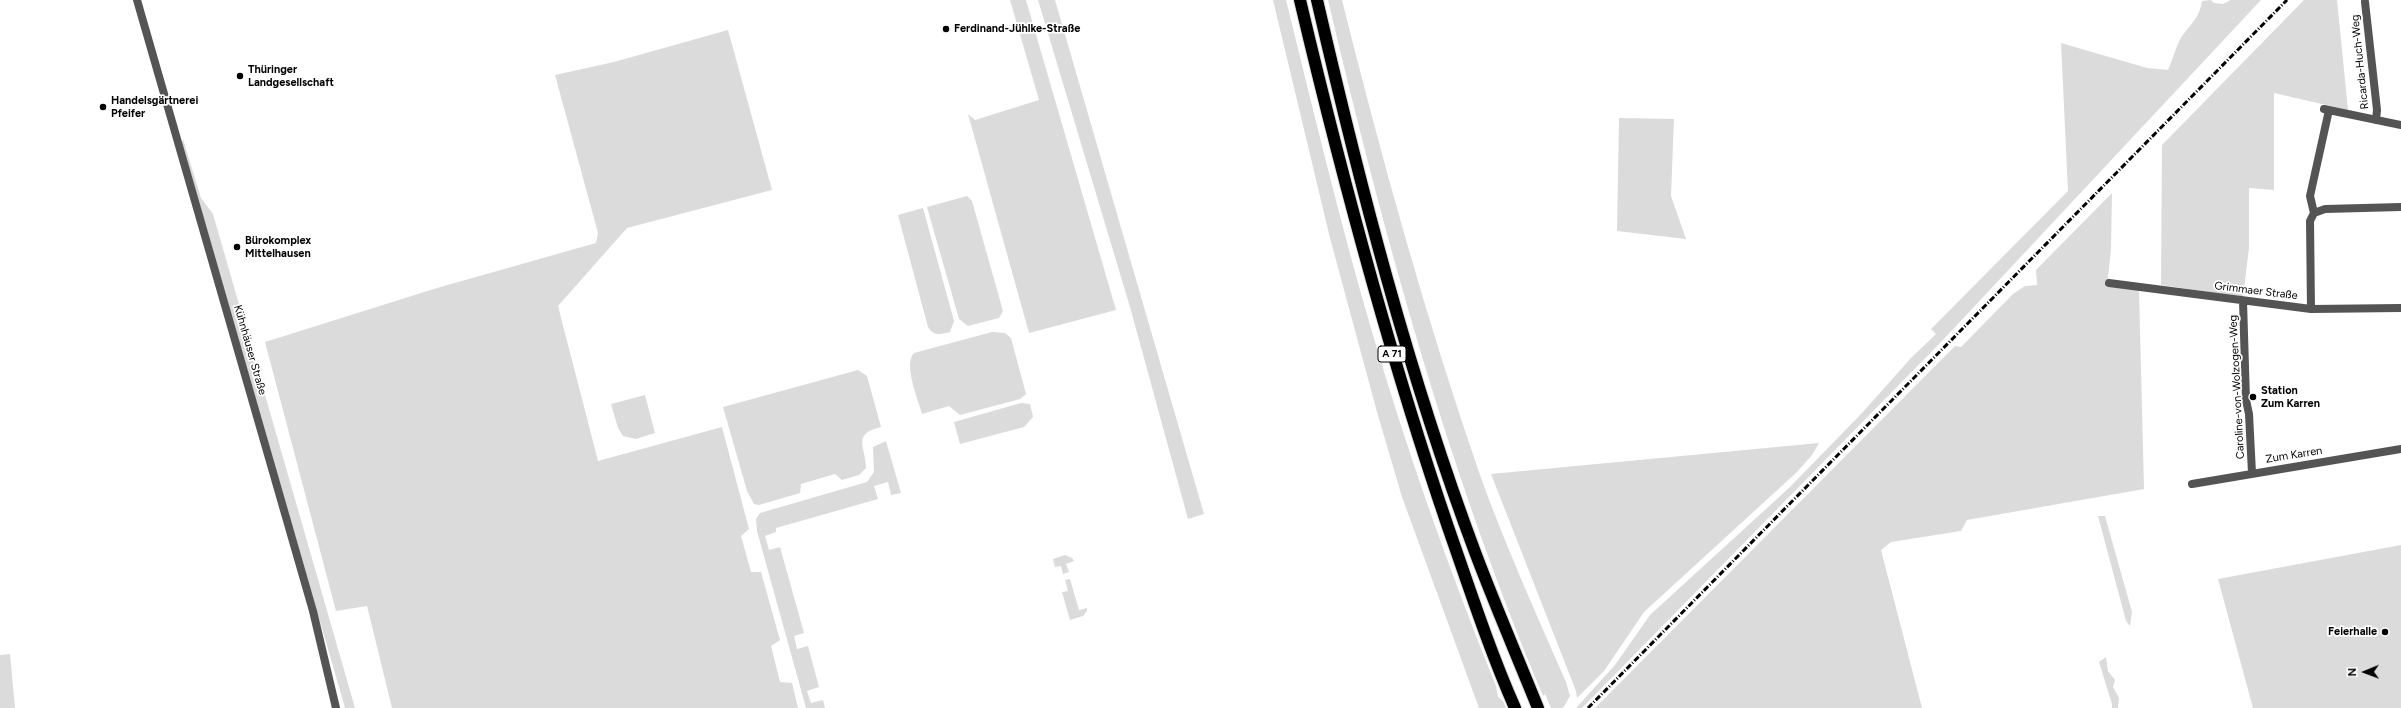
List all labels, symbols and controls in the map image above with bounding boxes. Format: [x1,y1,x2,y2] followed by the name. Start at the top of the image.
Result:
[2348,14,2372,110] street label: Ricarda-Huch-Weg
[954,22,1080,36] place label: Ferdinand-Jühlke-Straße
[941,24,951,34] marker: Ferdinand-Jühlke-Straße
[248,63,334,89] place label: Thüringer Landgesellschaft
[235,71,245,81] marker: Thüringer Landgesellschaft
[111,94,198,120] place label: Handelsgärtnerei Pfeifer
[98,102,108,112] marker: Handelsgärtnerei Pfeifer
[245,234,311,260] place label: Bürokomplex Mittelhausen
[232,242,242,252] marker: Bürokomplex Mittelhausen
[2214,279,2298,303] street label: Grimmaer Straße
[231,303,269,397] street label: Kühnhäuser Straße
[2227,315,2247,459] street label: Caroline-von-Wolzogen-Weg
[1378,346,1406,362] road number: A 71
[2261,384,2320,410] place label: Station Zum Karren
[2248,392,2258,402] marker: Station Zum Karren
[2265,444,2323,466] street label: Zum Karren
[2328,625,2377,639] place label: Feierhalle
[2380,627,2390,637] marker: Feierhalle
[2345,652,2385,692] north arrow
[2346,668,2359,677] text: N

